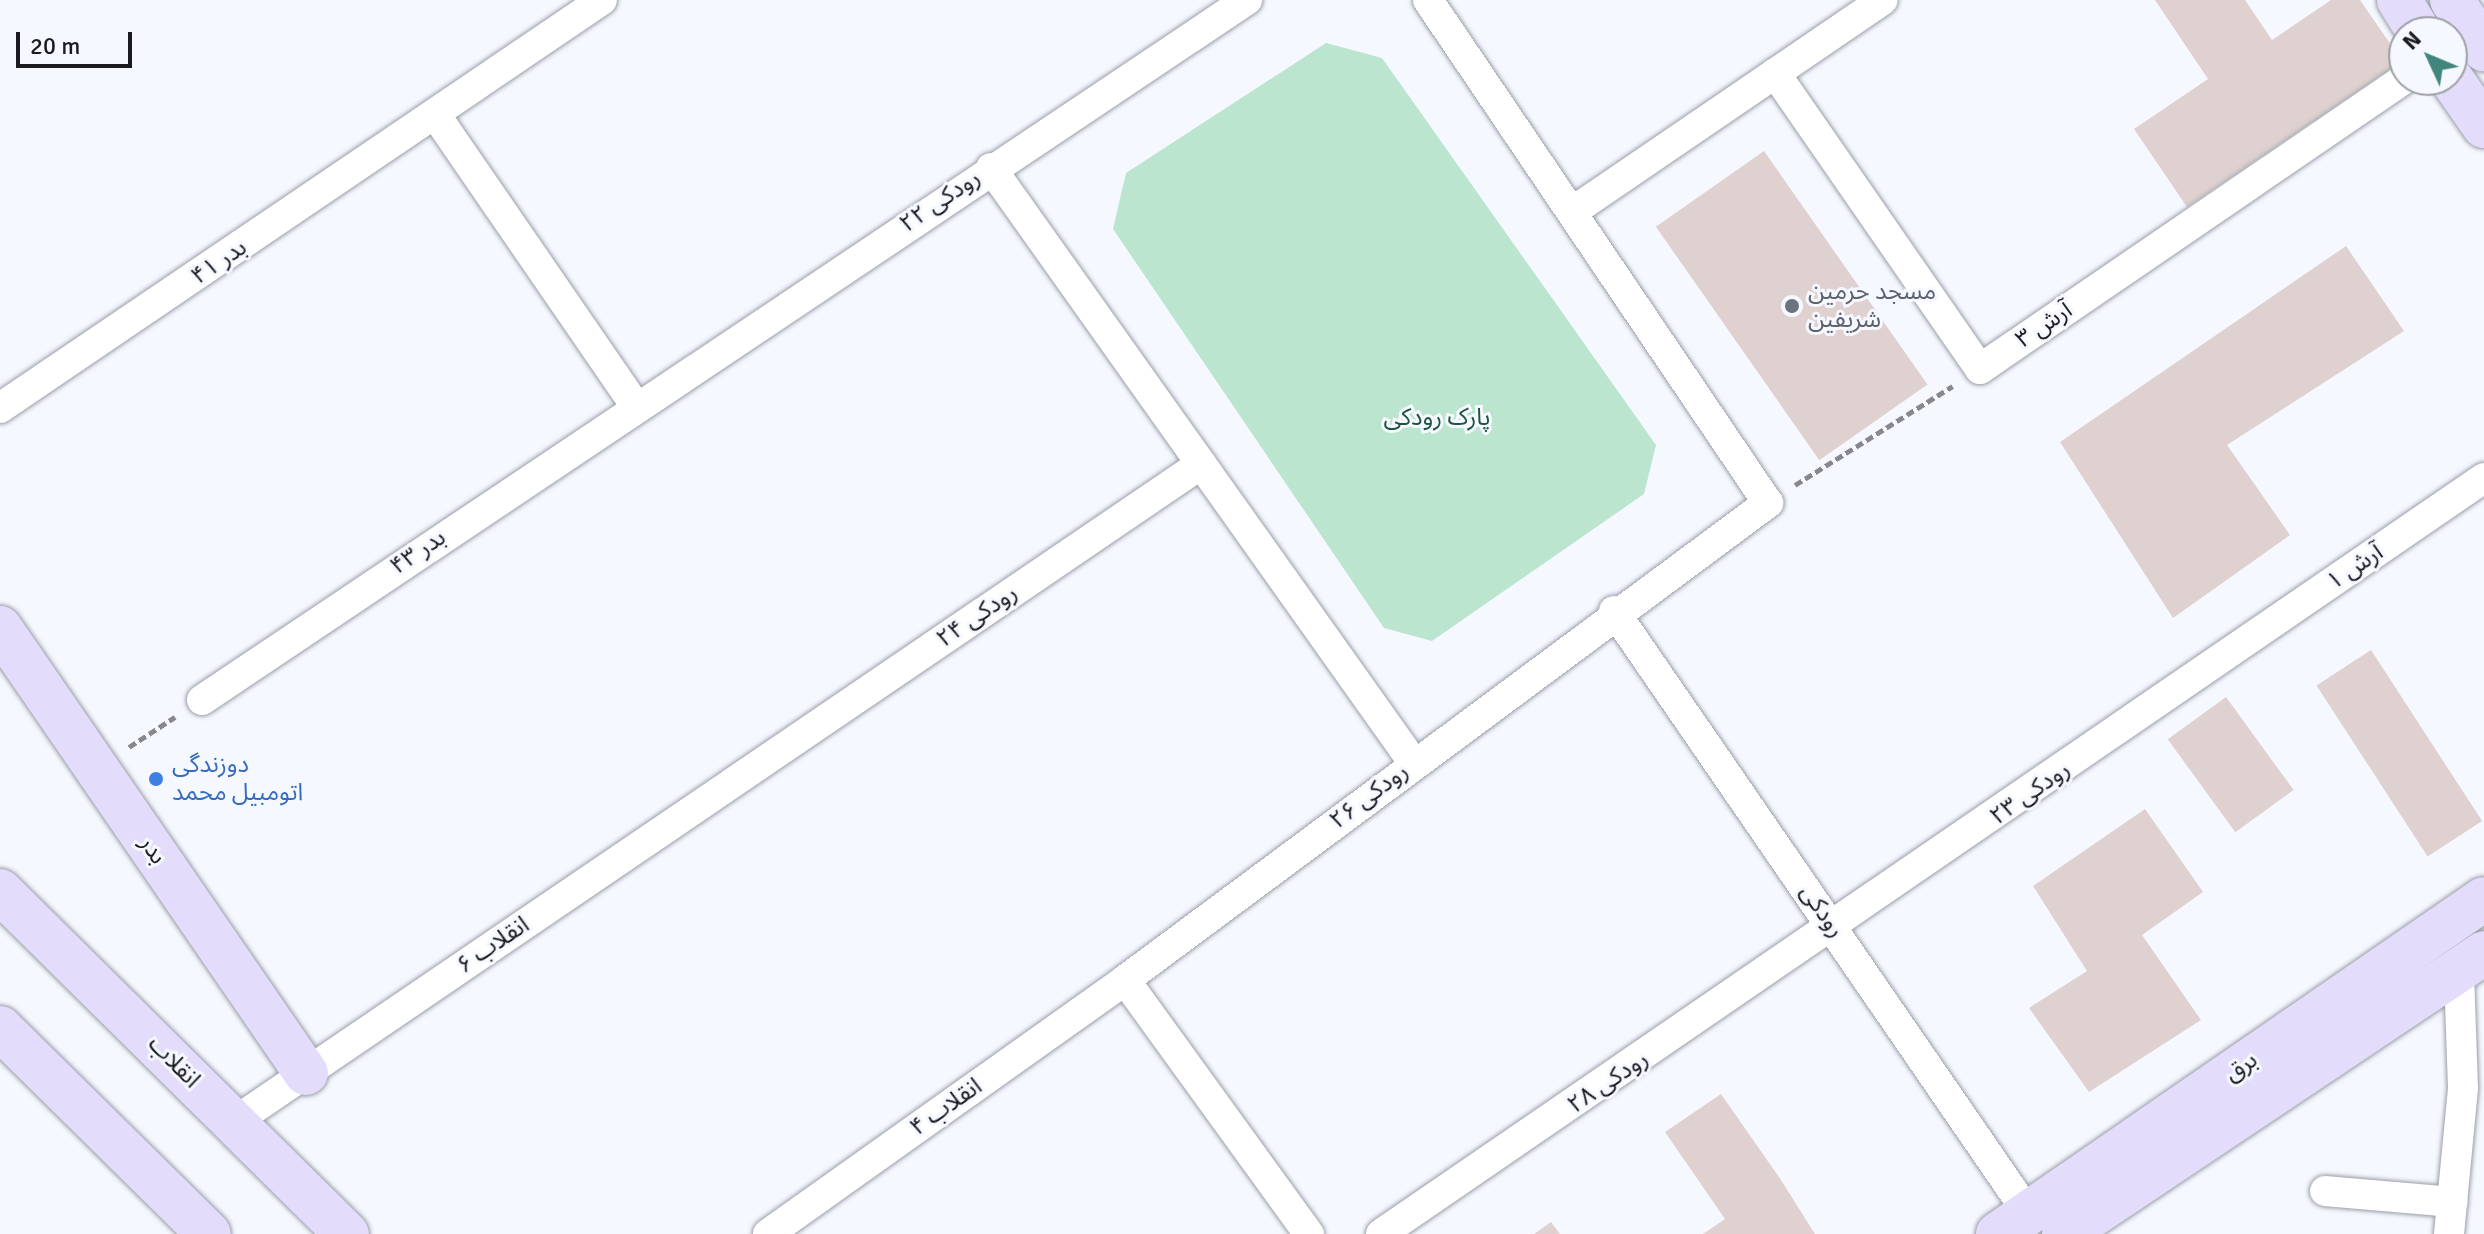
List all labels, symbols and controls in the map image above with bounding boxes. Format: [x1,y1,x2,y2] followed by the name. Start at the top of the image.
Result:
[20,16,136,66] scale bar
[2388,16,2468,96] north arrow
[2397,25,2427,55] text: N
[30,31,80,61] text: 20 m
[894,164,986,238] street label: رودکی ۲۲
[186,233,252,291] street label: بدر ۴۱
[1808,278,1936,334] place label: مسجد حرمین شریفین
[2010,296,2078,354] street label: آرش ۳
[1783,297,1801,315] marker: مسجد حرمین شریفین
[1384,404,1490,432] park label: پارک رودکی
[385,523,451,581] street label: بدر ۴۳
[2321,538,2389,596] street label: آرش ۱
[931,579,1023,653] street label: رودکی ۲۴
[172,751,303,807] place label: دوزندگی اتومبیل محمد
[1984,755,2076,831] street label: رودکی ۲۳
[1324,757,1414,835] street label: رودکی ۲۶
[147,770,165,788] marker: دوزندگی اتومبیل محمد
[133,830,173,870] street label: بدر
[1793,879,1851,943] street label: رودکی
[451,910,535,980] street label: انقلاب ۶
[142,1030,206,1094] street label: انقلاب
[1562,1045,1654,1119] street label: رودکی ۲۸
[2219,1046,2263,1088] street label: برق
[904,1072,988,1142] street label: انقلاب ۴

